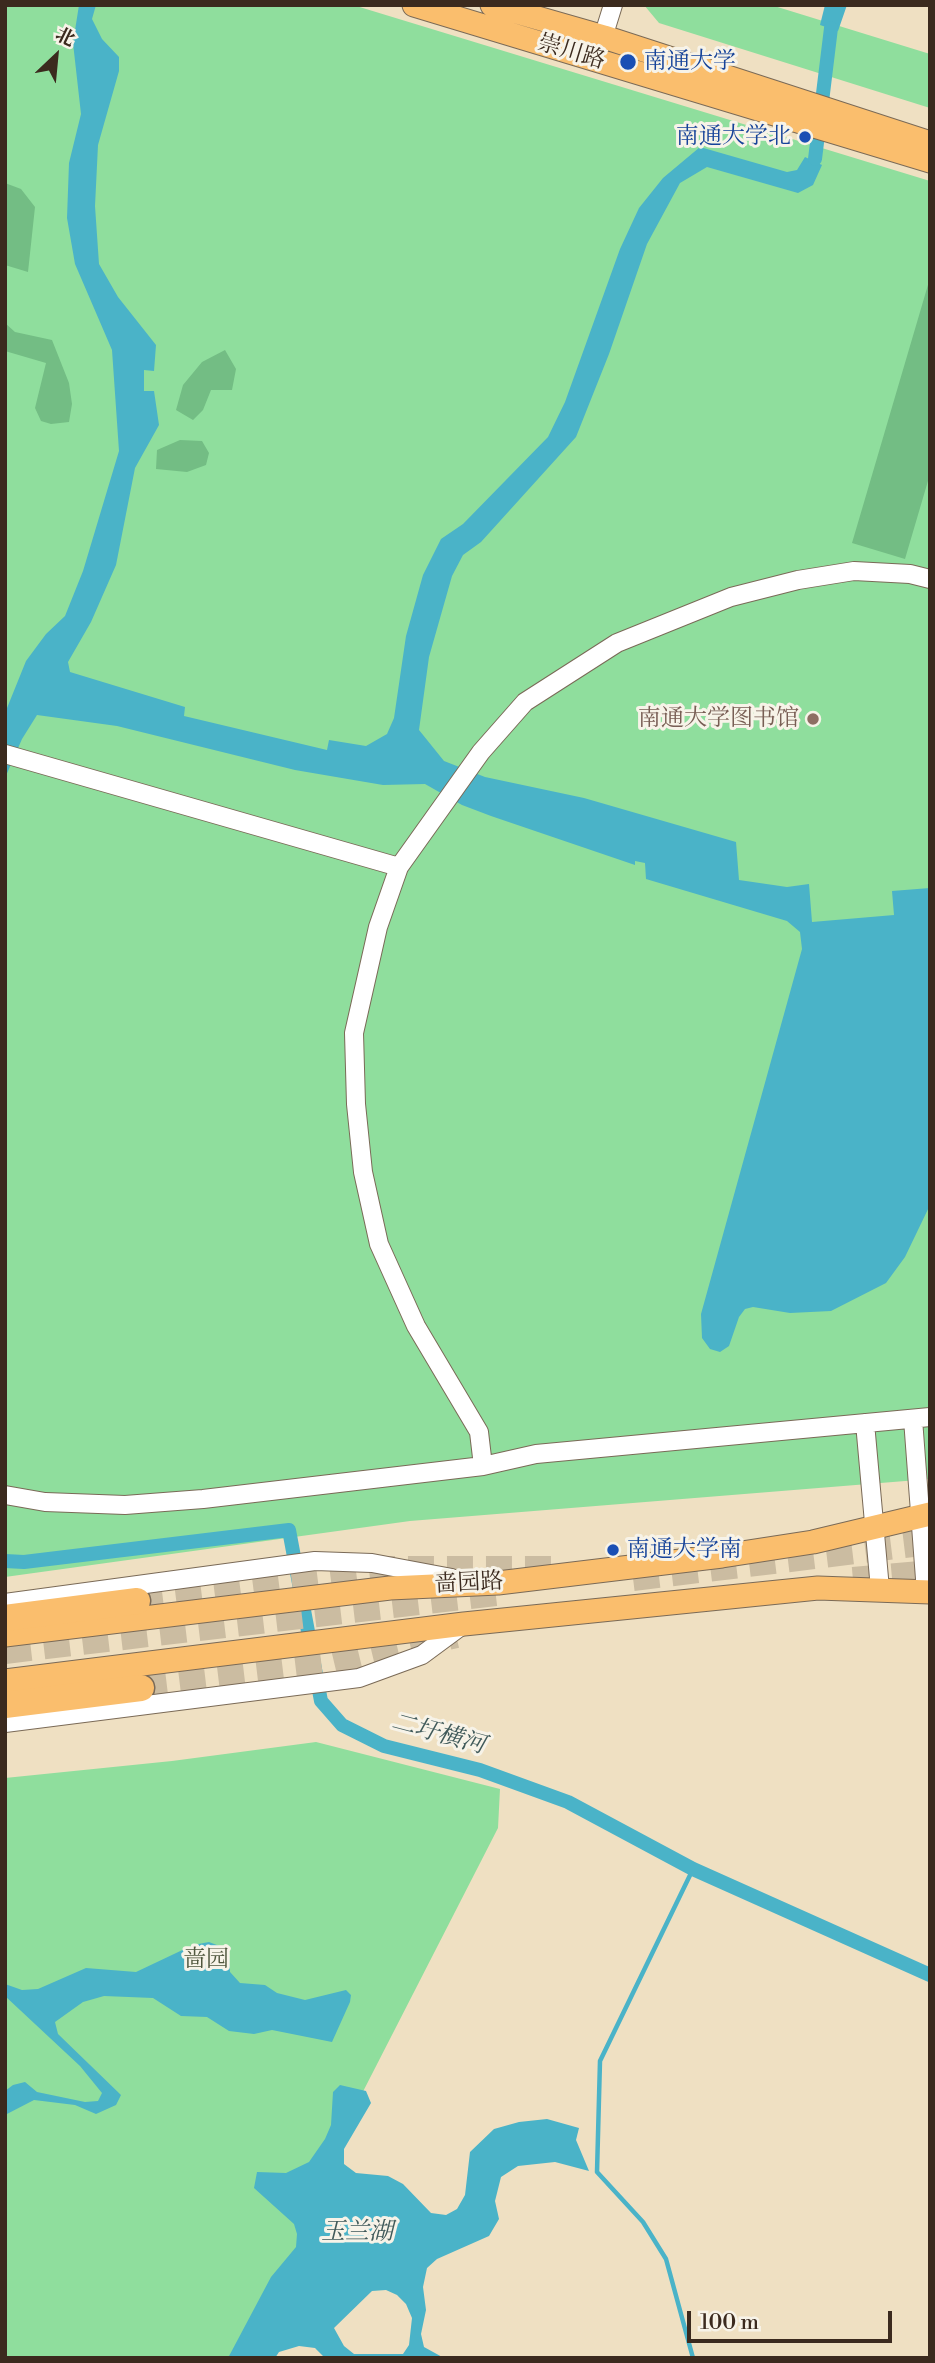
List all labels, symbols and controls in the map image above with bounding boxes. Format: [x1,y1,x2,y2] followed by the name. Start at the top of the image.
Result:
[21,21,91,91] north arrow
[51,22,79,52] text: 北
[534,30,608,76] street label: 崇川路
[644,48,736,76] place label: 南通大学
[618,52,638,72] marker: 南通大学
[676,123,791,151] place label: 南通大学北
[797,129,813,145] marker: 南通大学北
[638,705,799,733] place label: 南通大学图书馆
[805,711,821,727] marker: 南通大学图书馆
[627,1536,742,1564] place label: 南通大学南
[605,1542,621,1558] marker: 南通大学南
[434,1568,504,1600] street label: 啬园路
[388,1709,488,1761] water label: 二圩横河
[183,1946,229,1974] park label: 啬园
[321,2219,393,2247] water label: 玉兰湖
[690,2296,895,2340] scale bar
[700,2310,759,2336] text: 100 m

